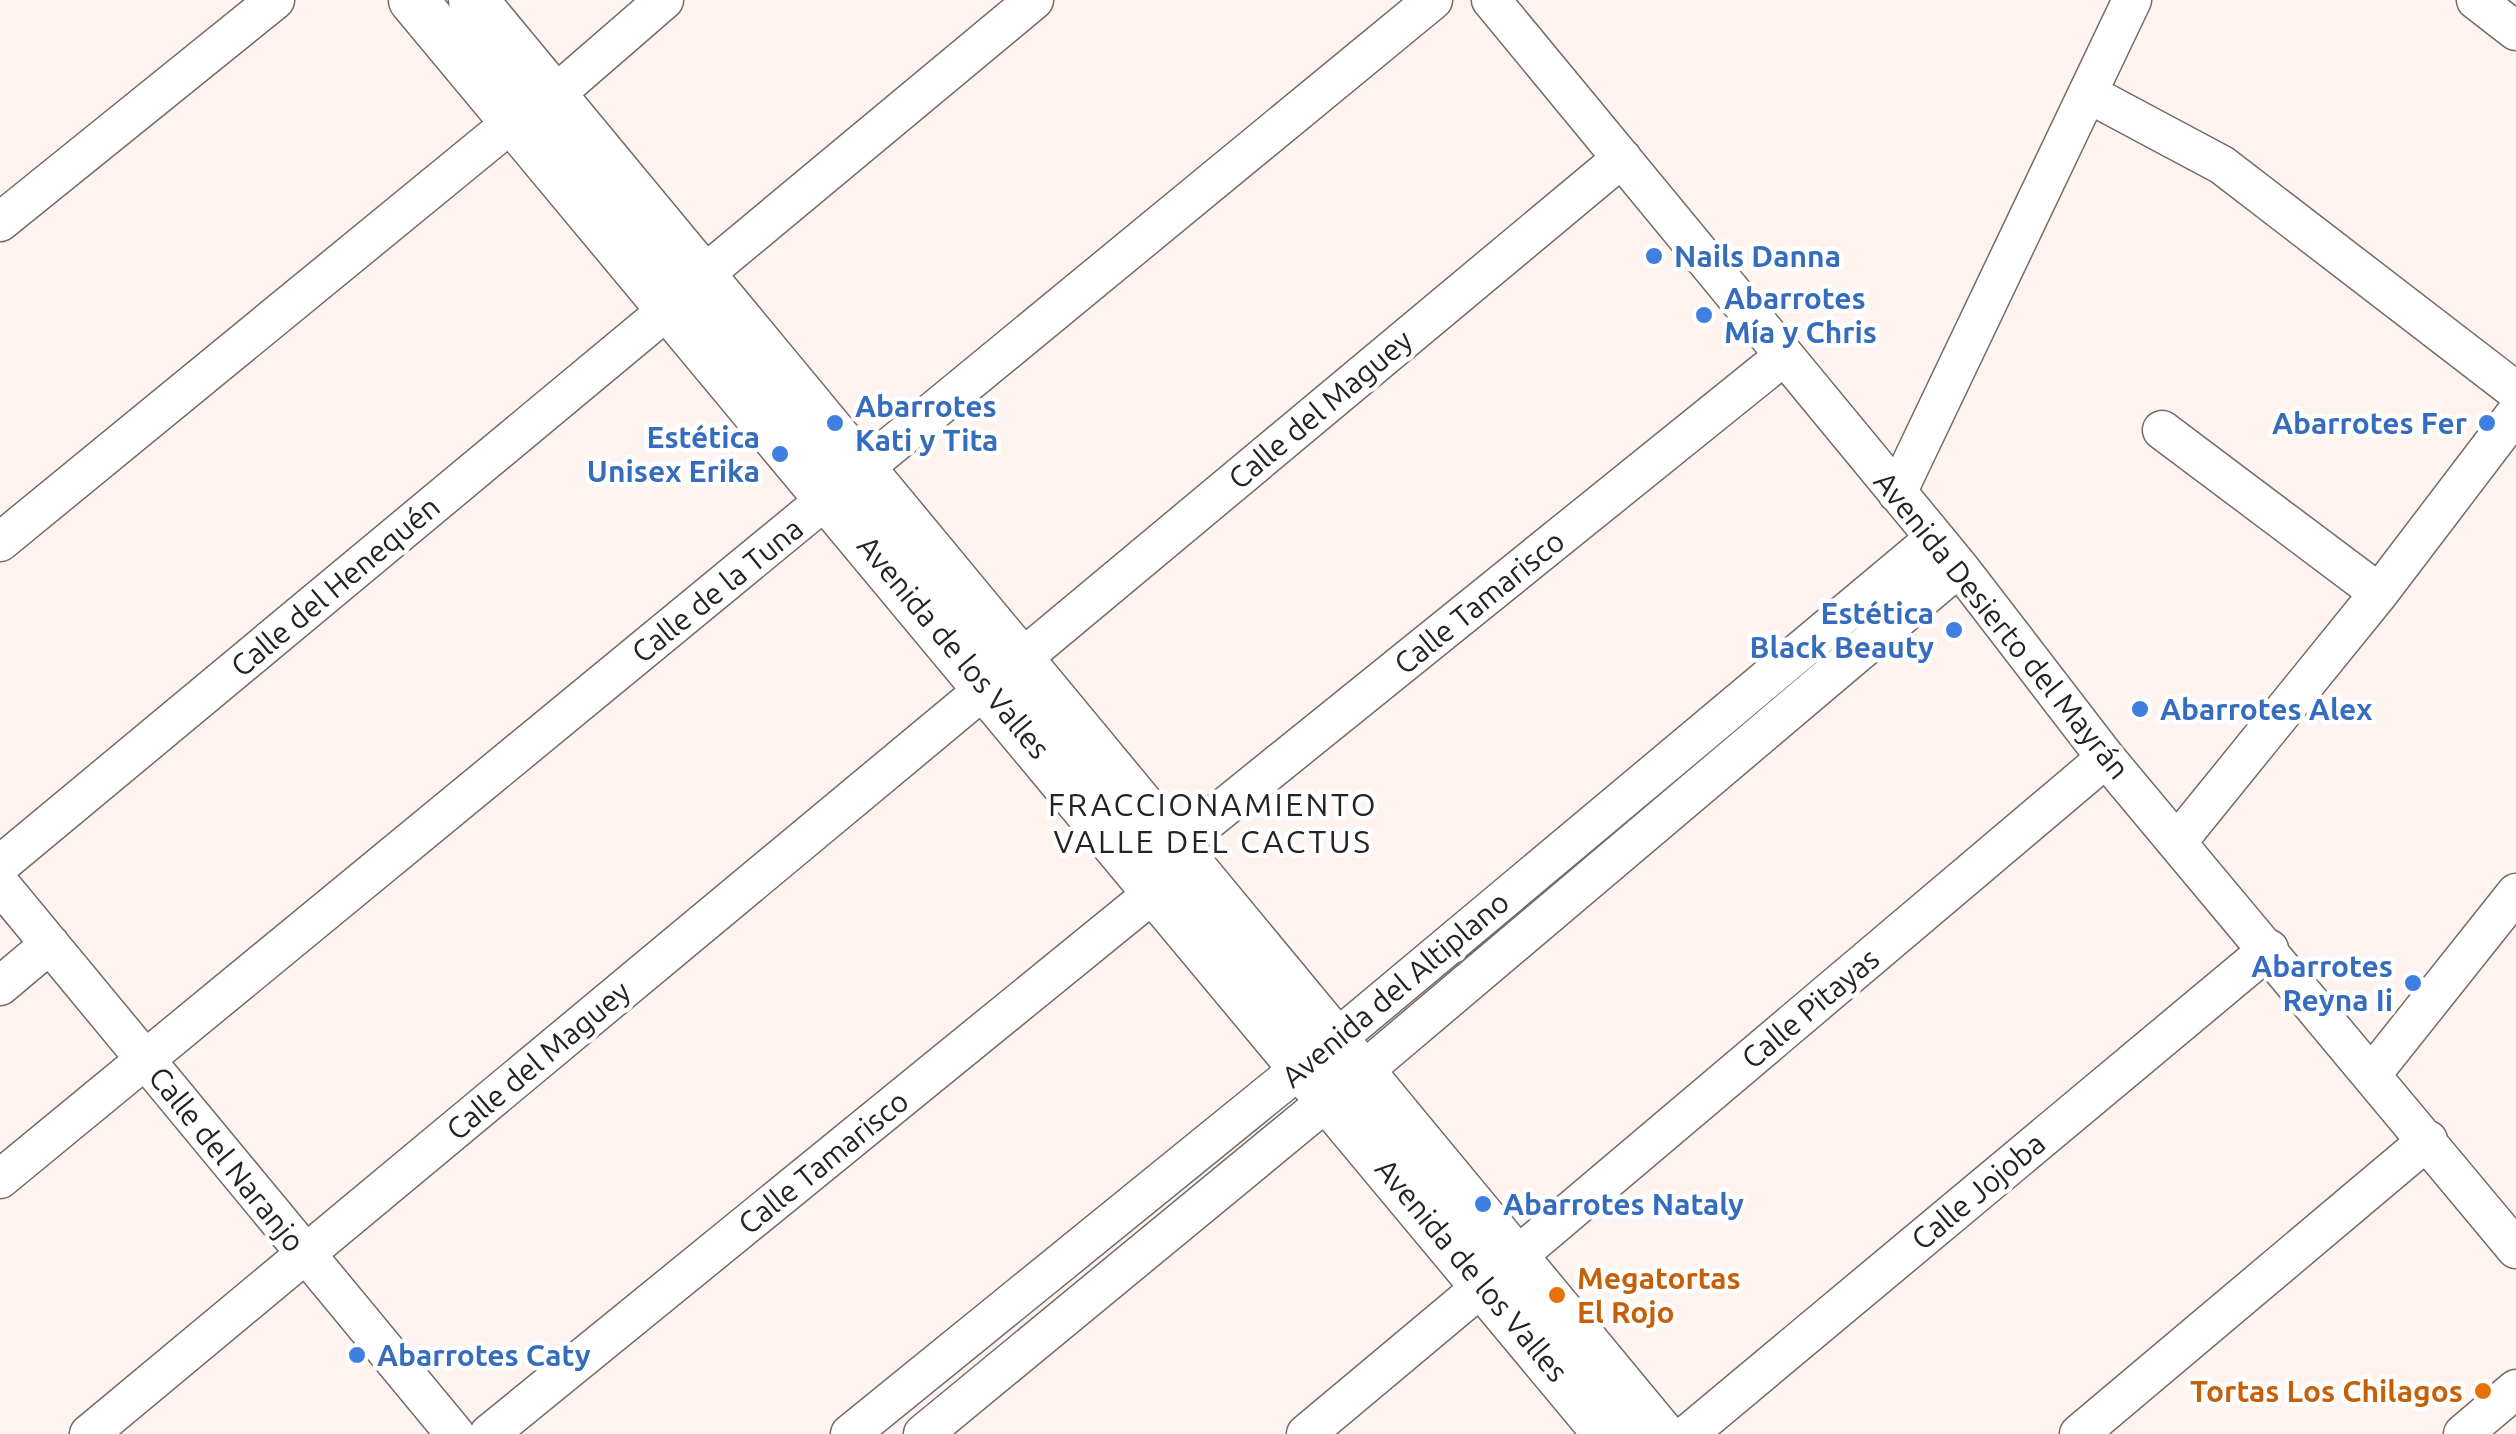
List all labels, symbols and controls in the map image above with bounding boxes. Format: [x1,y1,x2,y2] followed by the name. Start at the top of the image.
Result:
[1674,239,1841,273] place label: Nails Danna
[1643,245,1665,267] marker: Nails Danna
[1724,281,1877,349] place label: Abarrotes Mía y Chris
[1693,304,1715,326] marker: Abarrotes Mía y Chris
[1221,322,1419,496] street label: Calle del Maguey
[855,389,998,457] place label: Abarrotes Kati y Tita
[2272,406,2468,440] place label: Abarrotes Fer
[824,412,846,434] marker: Abarrotes Kati y Tita
[2476,412,2498,434] marker: Abarrotes Fer
[587,420,760,488] place label: Estética Unisex Erika
[769,443,791,465] marker: Estética Unisex Erika
[1868,465,2136,785] street label: Avenida Desierto del Mayrán
[224,489,446,683] street label: Calle del Henequén
[625,511,809,669] street label: Calle de la Tuna
[1387,523,1571,681] street label: Calle Tamarisco
[851,529,1057,765] street label: Avenida de los Valles
[1750,596,1934,664] place label: Estética Black Beauty
[1943,619,1965,641] marker: Estética Black Beauty
[2160,692,2373,726] place label: Abarrotes Alex
[2129,698,2151,720] marker: Abarrotes Alex
[1048,786,1378,859] district label: FRACCIONAMIENTO VALLE DEL CACTUS
[1275,884,1515,1094] street label: Avenida del Altiplano
[1735,941,1885,1075] street label: Calle Pitayas
[2251,949,2393,1017] place label: Abarrotes Reyna Ii
[2402,972,2424,994] marker: Abarrotes Reyna Ii
[439,973,637,1147] street label: Calle del Maguey
[142,1060,312,1258] street label: Calle del Naranjo
[731,1083,915,1241] street label: Calle Tamarisco
[1905,1126,2051,1256] street label: Calle Jojoba
[1369,1152,1575,1388] street label: Avenida de los Valles
[1503,1187,1744,1221] place label: Abarrotes Nataly
[1472,1193,1494,1215] marker: Abarrotes Nataly
[1577,1261,1741,1329] place label: Megatortas El Rojo
[1546,1284,1568,1306] marker: Megatortas El Rojo
[377,1338,591,1372] place label: Abarrotes Caty
[346,1344,368,1366] marker: Abarrotes Caty
[2190,1374,2463,1408] place label: Tortas Los Chilagos
[2472,1380,2494,1402] marker: Tortas Los Chilagos

